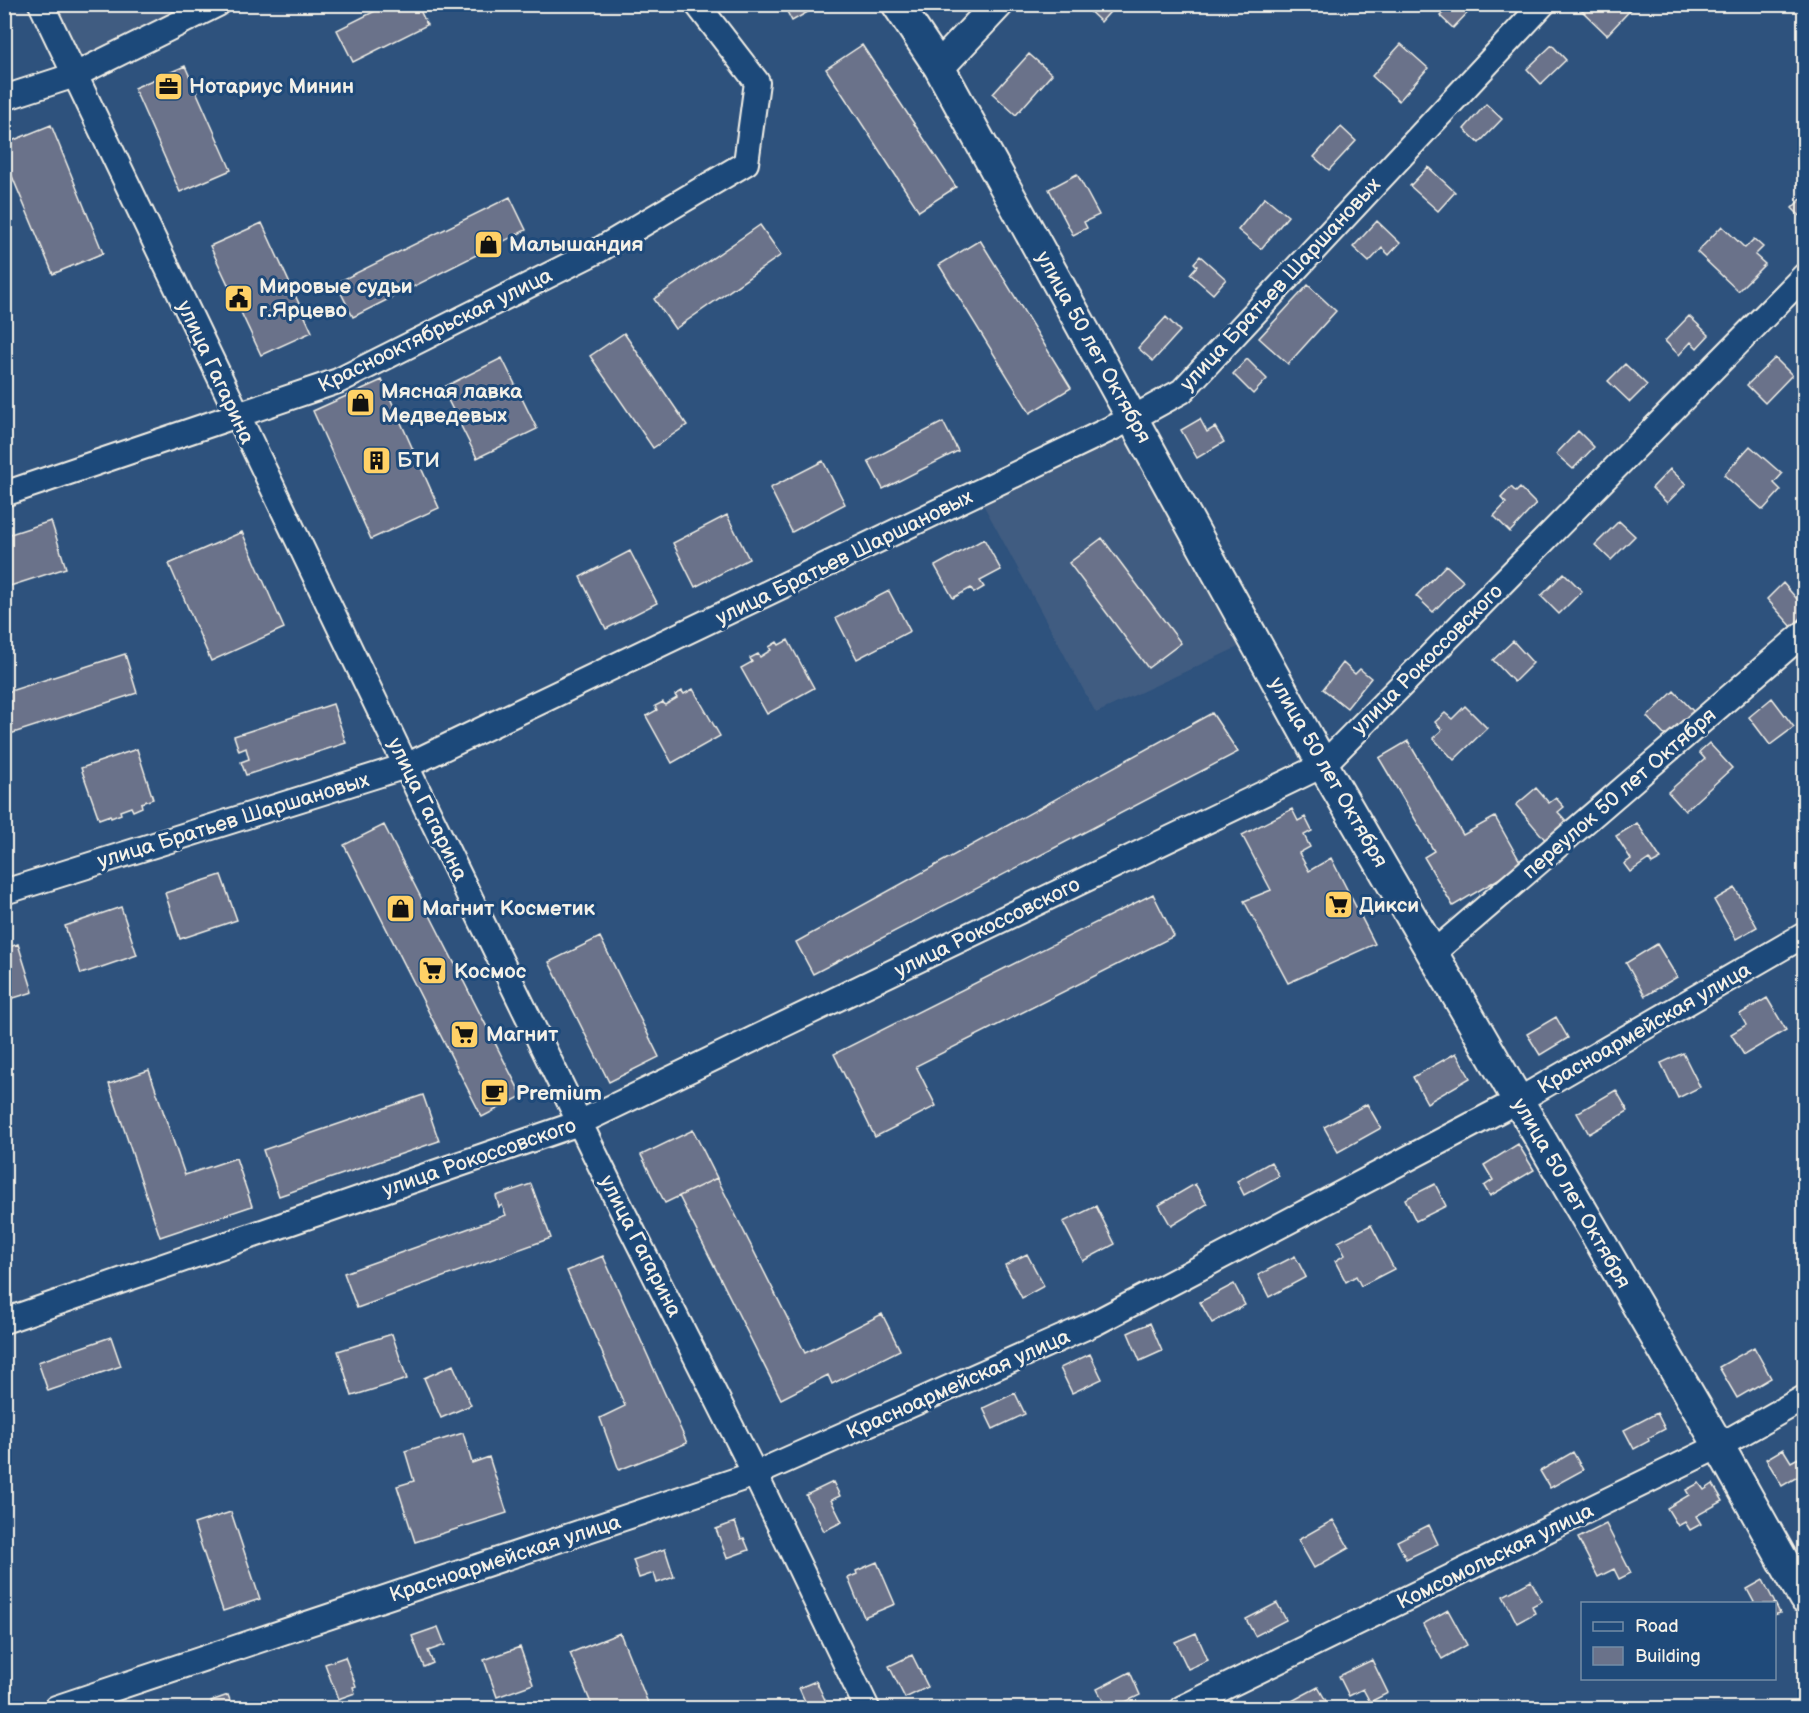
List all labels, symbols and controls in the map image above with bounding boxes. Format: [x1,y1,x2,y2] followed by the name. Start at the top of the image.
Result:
[152,70,184,102] office icon: Нотариус Минин
[189,74,354,99] place label: Нотариус Минин
[1175,172,1386,396] street label: улица Братьев Шаршановых
[472,228,504,260] shop icon: Малышандия
[509,232,644,257] place label: Малышандия
[1030,247,1157,448] street label: улица 50 лет Октября
[314,263,557,398] street label: Краснооктябрьская улица
[259,274,413,323] place label: Мировые судьи г.Ярцево
[222,282,254,314] public building icon: Мировые судьи г.Ярцево
[171,296,260,449] street label: улица Гагарина
[381,379,523,428] place label: Мясная лавка Медведевых
[344,387,376,419] shop icon: Мясная лавка Медведевых
[360,444,392,476] building icon: БТИ
[397,448,440,473] place label: БТИ
[712,484,977,631] street label: улица Братьев Шаршановых
[1347,579,1508,740] street label: улица Рокоссовского
[1264,673,1393,872] street label: улица 50 лет Октября
[1517,702,1721,884] street label: переулок 50 лет Октября
[382,734,473,885] street label: улица Гагарина
[94,767,372,874] street label: улица Братьев Шаршановых
[890,872,1084,983] street label: улица Рокоссовского
[1322,889,1354,921] supermarket icon: Дикси
[385,892,417,924] shop icon: Магнит Косметик
[1359,893,1419,918] place label: Дикси
[422,896,596,921] place label: Магнит Косметик
[417,955,449,987] supermarket icon: Космос
[1533,957,1756,1100] street label: Красноармейская улица
[454,959,527,984] place label: Космос
[449,1018,481,1050] supermarket icon: Магнит
[486,1022,558,1047] place label: Магнит
[479,1077,511,1109] cafe icon: Premium
[516,1081,602,1106] place label: Premium
[1507,1094,1636,1293] street label: улица 50 лет Октября
[379,1113,579,1202] street label: улица Рокоссовского
[594,1171,687,1322] street label: улица Гагарина
[843,1324,1074,1445] street label: Красноармейская улица
[1393,1498,1598,1615] street label: Комсомольская улица
[386,1509,625,1608] street label: Красноармейская улица
[1581,1602,1776,1680] legend
[1635,1616,1679,1637] text: Road
[1635,1646,1701,1667] text: Building

